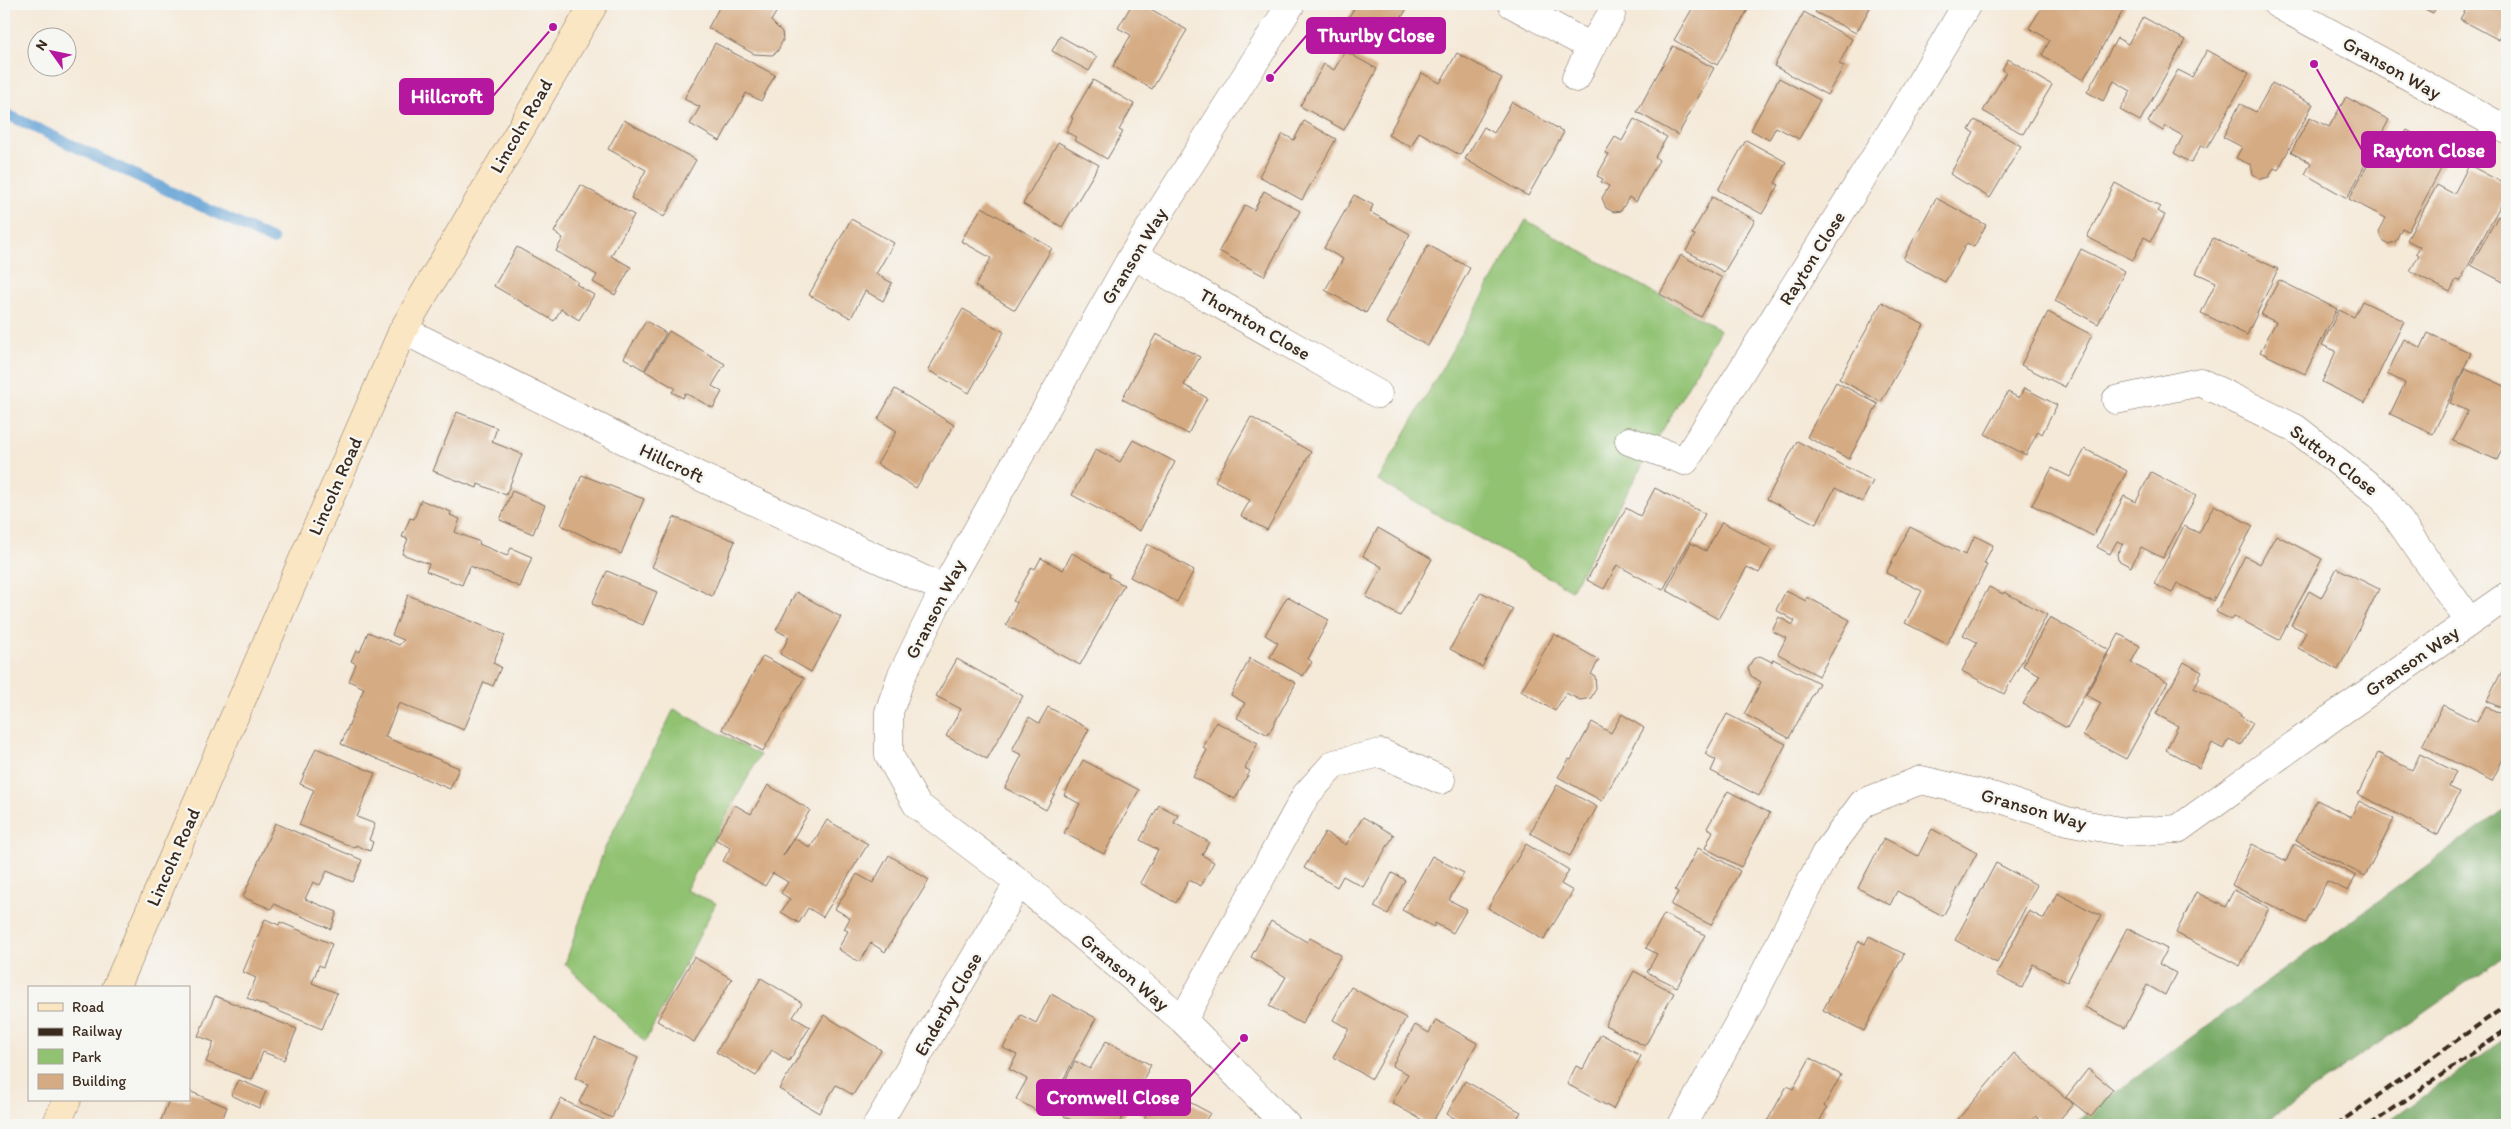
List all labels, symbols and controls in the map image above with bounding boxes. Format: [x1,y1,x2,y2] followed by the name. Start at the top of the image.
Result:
[1307,18,1445,53] callout: Thurlby Close
[1316,23,1435,48] text: Thurlby Close
[28,28,78,78] north arrow
[2339,32,2445,104] street label: Granson Way
[32,37,51,54] text: N
[485,75,557,177] street label: Lincoln Road
[400,79,493,114] callout: Hillcroft
[411,84,484,108] text: Hillcroft
[2362,132,2495,167] callout: Rayton Close
[2373,138,2486,163] text: Rayton Close
[1096,203,1172,309] street label: Granson Way
[1774,207,1850,309] street label: Rayton Close
[1195,283,1315,365] street label: Thornton Close
[2285,419,2383,501] street label: Sutton Close
[303,433,367,539] street label: Lincoln Road
[636,438,708,488] street label: Hillcroft
[900,555,970,663] street label: Granson Way
[2361,620,2463,702] street label: Granson Way
[1978,783,2090,835] street label: Granson Way
[141,804,205,910] street label: Lincoln Road
[1076,928,1174,1016] street label: Granson Way
[909,948,987,1060] street label: Enderby Close
[28,986,190,1102] legend
[72,998,105,1016] text: Road
[72,1022,122,1040] text: Railway
[72,1048,102,1066] text: Park
[72,1072,126,1090] text: Building
[1037,1080,1190,1115] callout: Cromwell Close
[1046,1085,1180,1109] text: Cromwell Close

